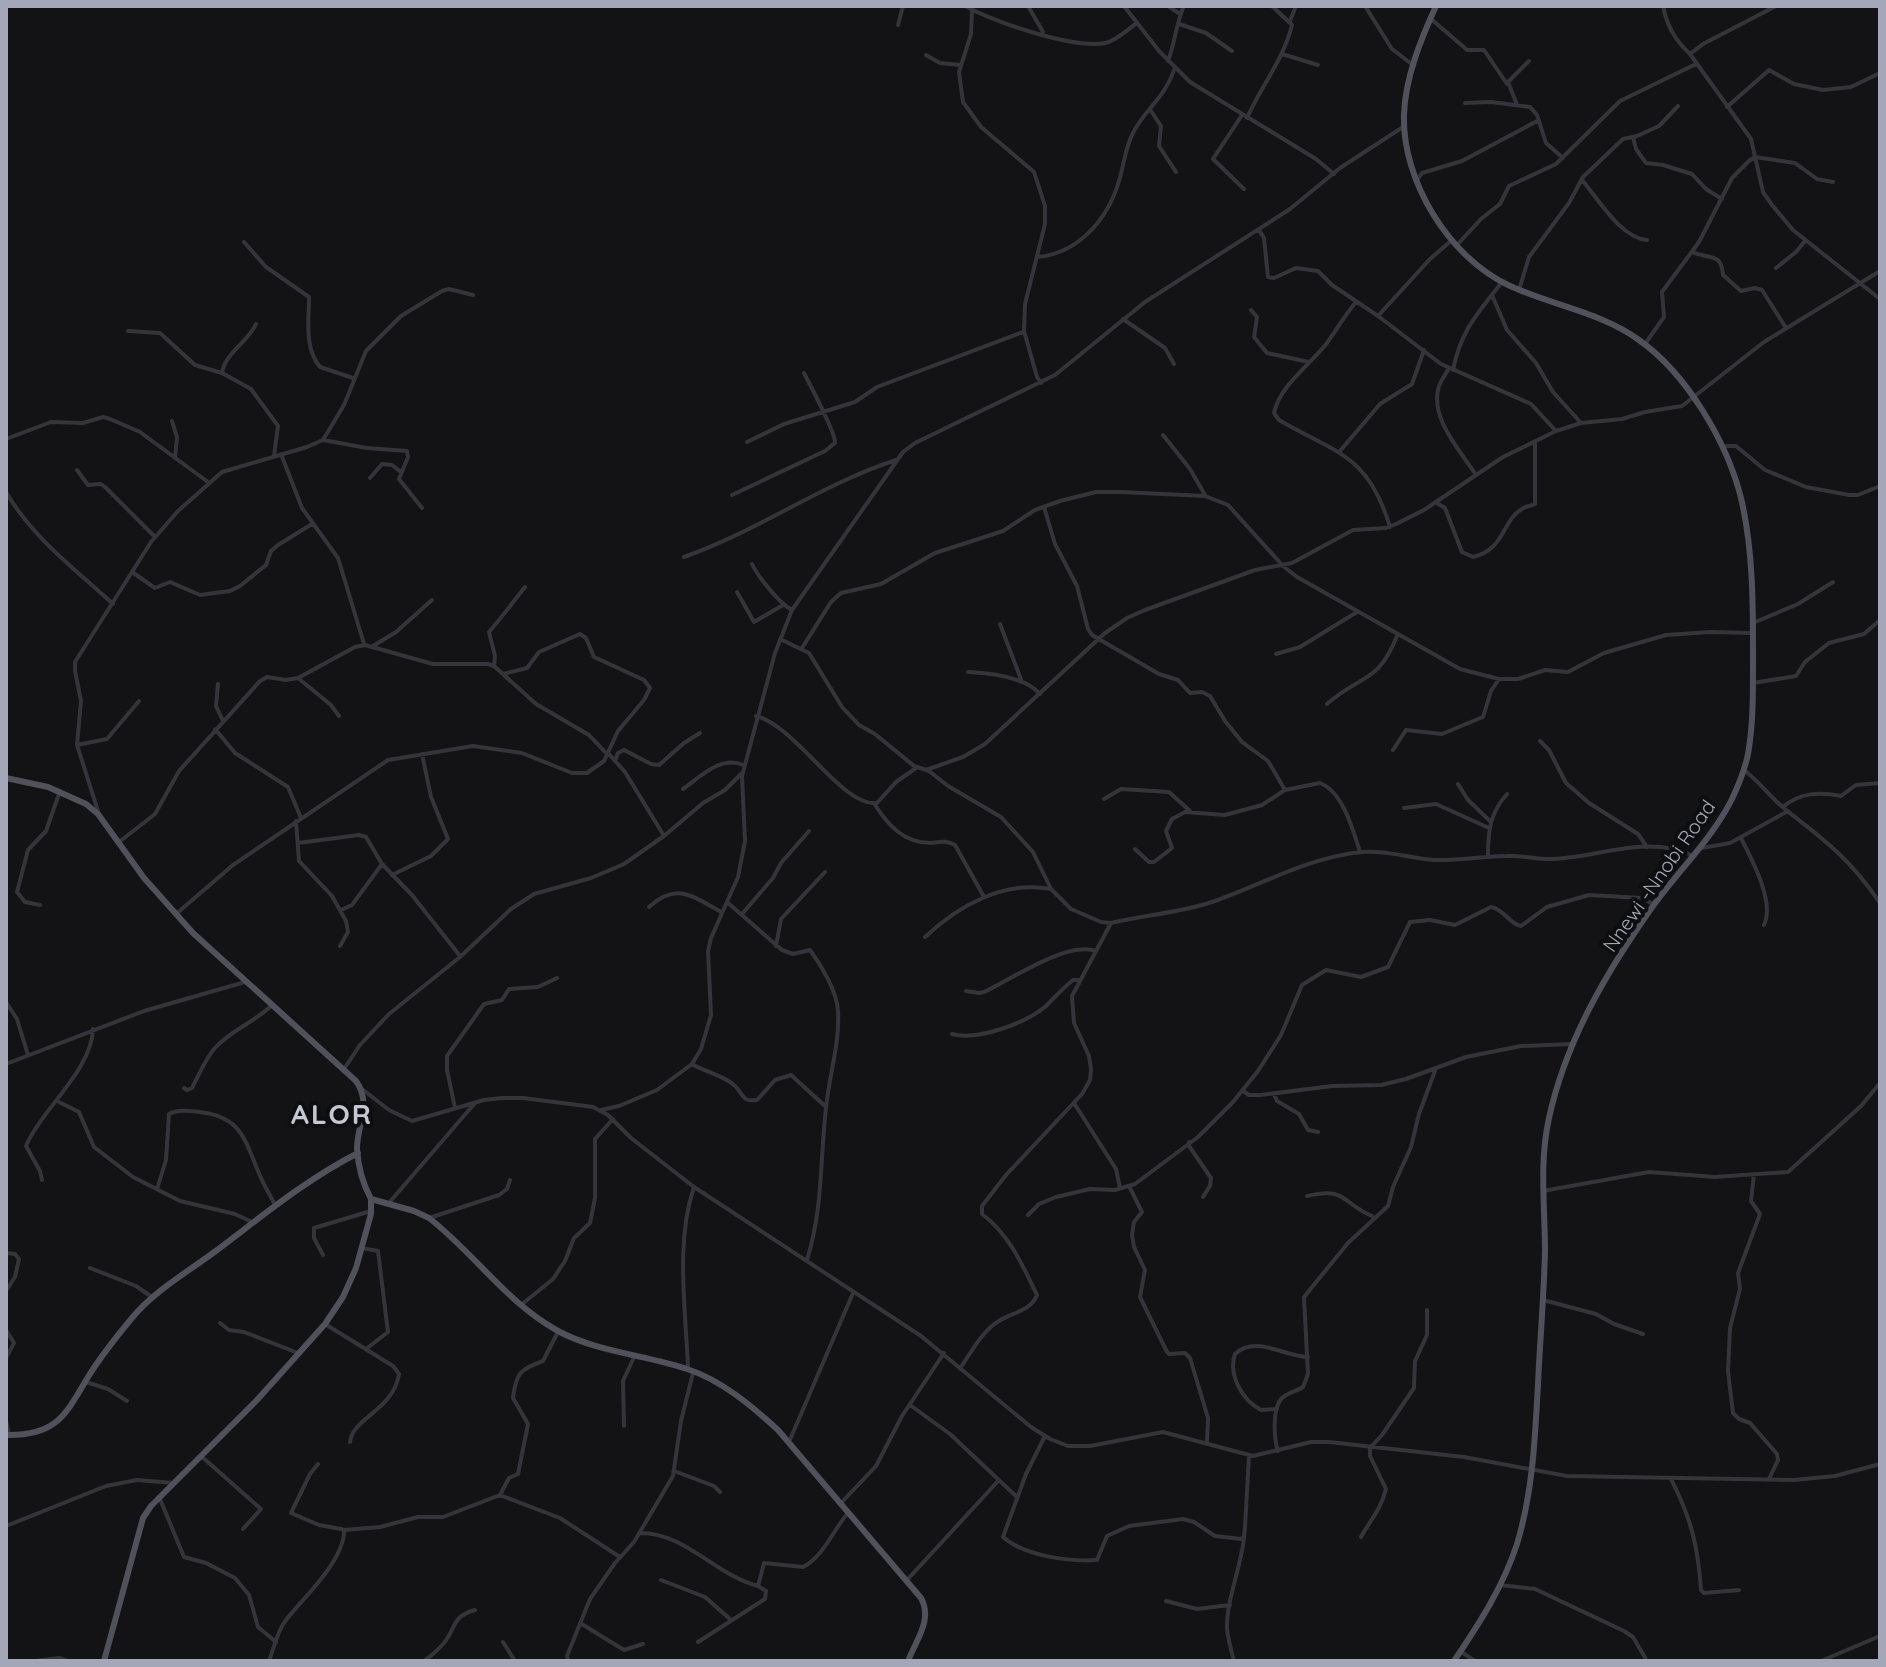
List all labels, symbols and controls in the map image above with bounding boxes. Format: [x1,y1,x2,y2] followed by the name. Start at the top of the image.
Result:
[1597,795,1720,956] street label: Nnewi -Nnobi Road
[291,1096,373,1131] district label: ALOR

